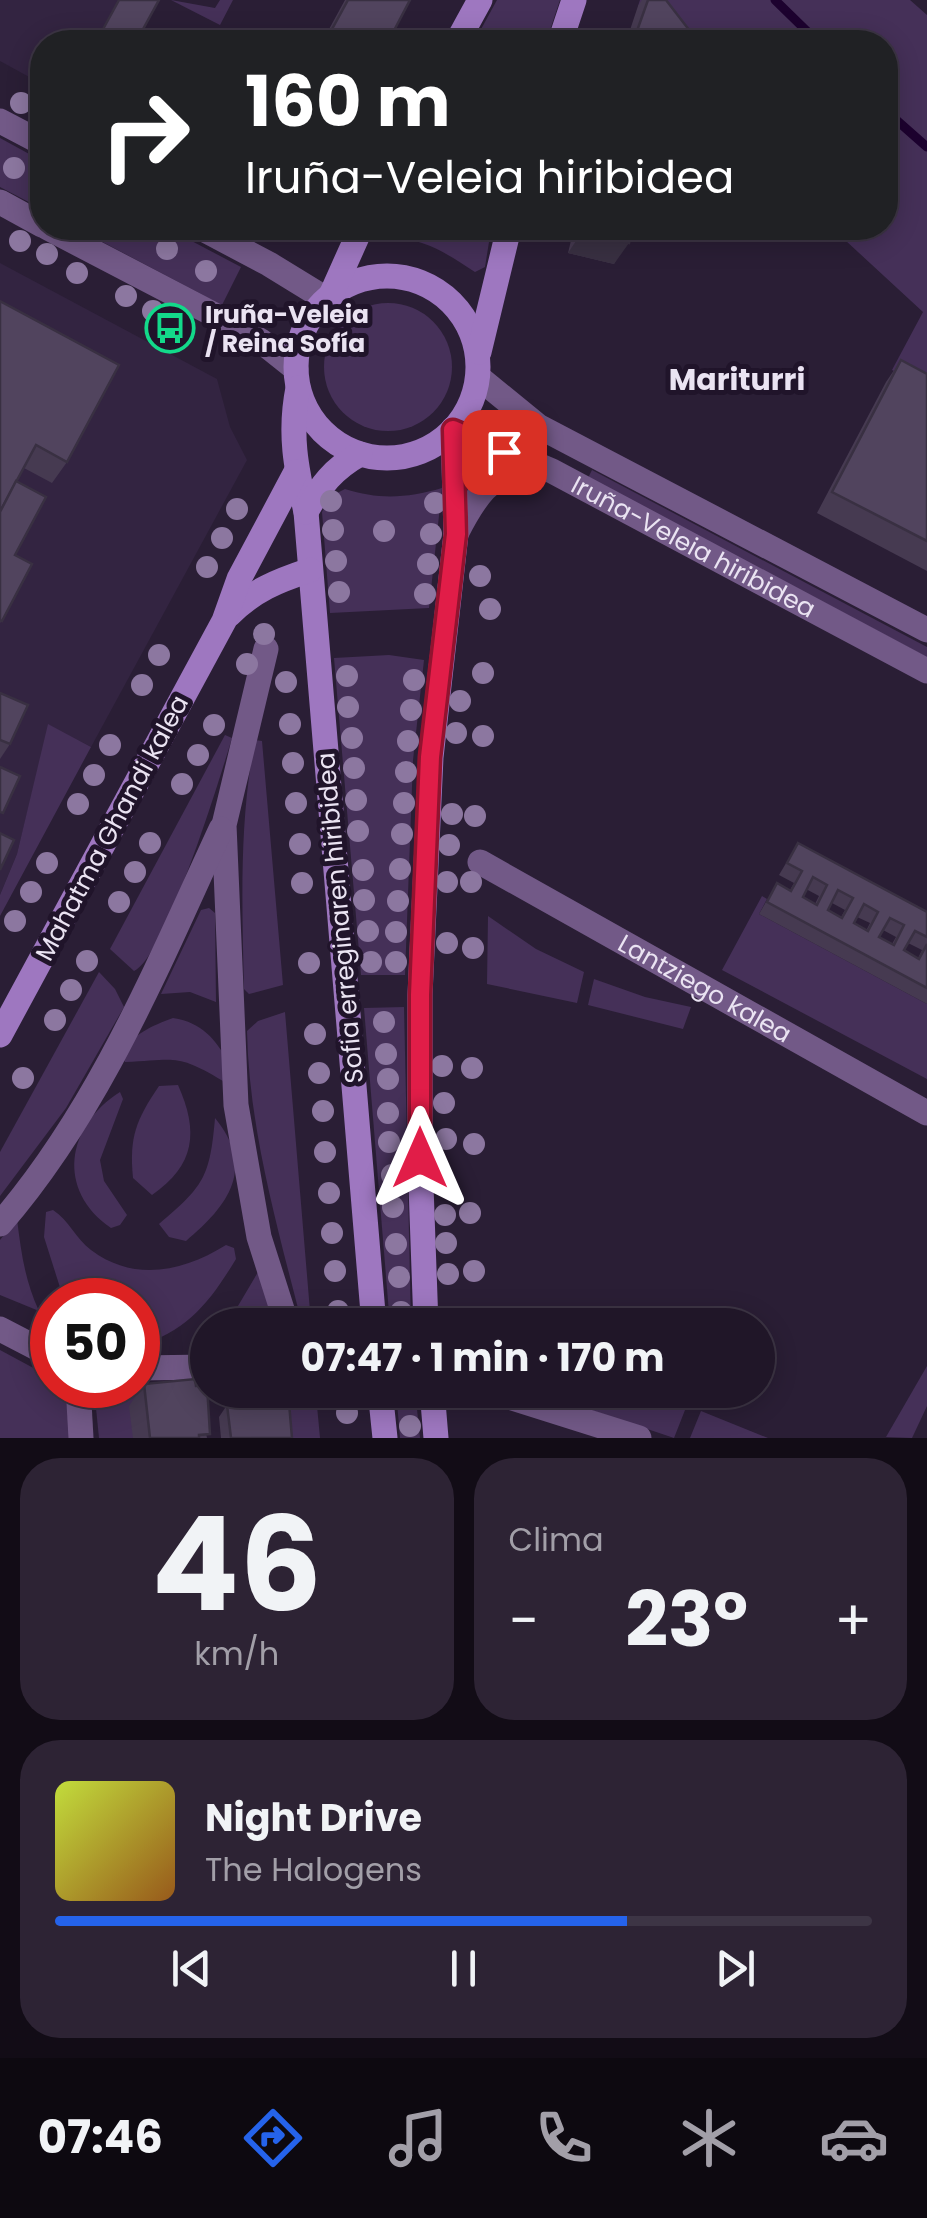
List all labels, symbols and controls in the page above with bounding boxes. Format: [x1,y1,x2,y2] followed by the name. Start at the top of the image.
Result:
[245,52,451,151] text: 160 m
[80,70,210,200] icon: right
[245,146,734,209] text: Iruña-Veleia hiribidea
[205,297,369,361] place label: Iruña-Veleia / Reina Sofía
[144,302,196,354] bus stop icon: Iruña-Veleia / Reina Sofía
[669,358,805,401] district label: Mariturri
[462,410,547,495] pin
[477,425,532,480] icon: arrive
[565,467,822,626] street label: Iruña-Veleia hiribidea
[27,689,197,967] street label: Mahatma Ghandi kalea
[308,751,372,1085] street label: Sofia erreginaren hiribidea
[612,926,798,1051] street label: Lantziego kalea
[368,1106,472,1210] position arrow
[30,1278,160,1408] speed limit sign: 50
[300,1331,665,1384] text: 07:47 · 1 min · 170 m
[151,1473,322,1656] text: 46
[509,1517,604,1562] text: Clima
[625,1567,748,1672] text: 23°
[509,1582,539,1659] text: −
[834,1582,872,1659] text: +
[194,1631,279,1676] text: km/h
[205,1791,422,1844] text: Night Drive
[205,1847,422,1892] text: The Halogens
[164,1941,219,1996] icon: previous
[436,1941,491,1996] icon: pause
[708,1941,763,1996] icon: next
[238,2103,308,2173] icon: directions
[383,2103,453,2173] icon: music
[529,2103,599,2173] icon: phone
[674,2103,744,2173] icon: climate
[819,2103,889,2173] icon: car
[38,2106,163,2169] text: 07:46

